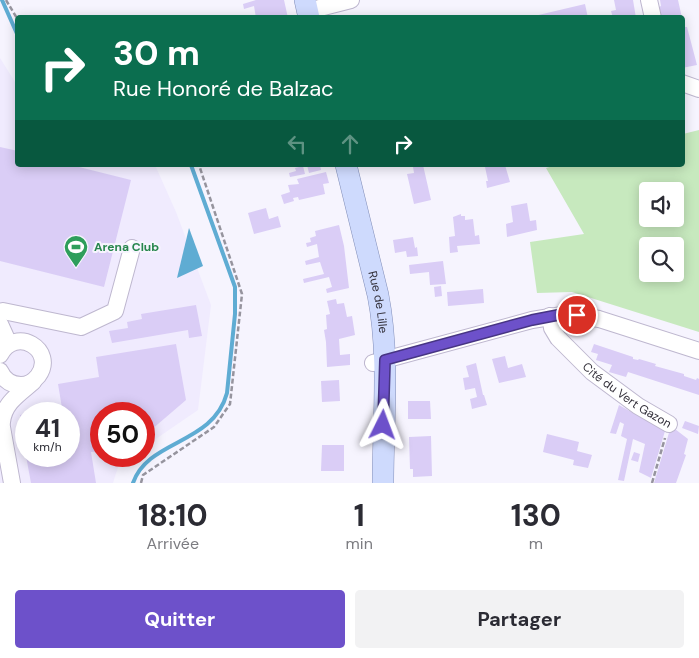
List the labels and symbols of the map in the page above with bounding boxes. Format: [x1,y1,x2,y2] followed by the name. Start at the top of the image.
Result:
[63,234,89,268] sports icon: Arena Club
[94,239,159,255] place label: Arena Club
[364,269,391,334] street label: Rue de Lille
[556,294,598,336] pin
[579,359,675,432] street label: Cité du Vert Gazon
[356,398,408,450] position arrow
[90,402,155,467] speed limit sign: 50

